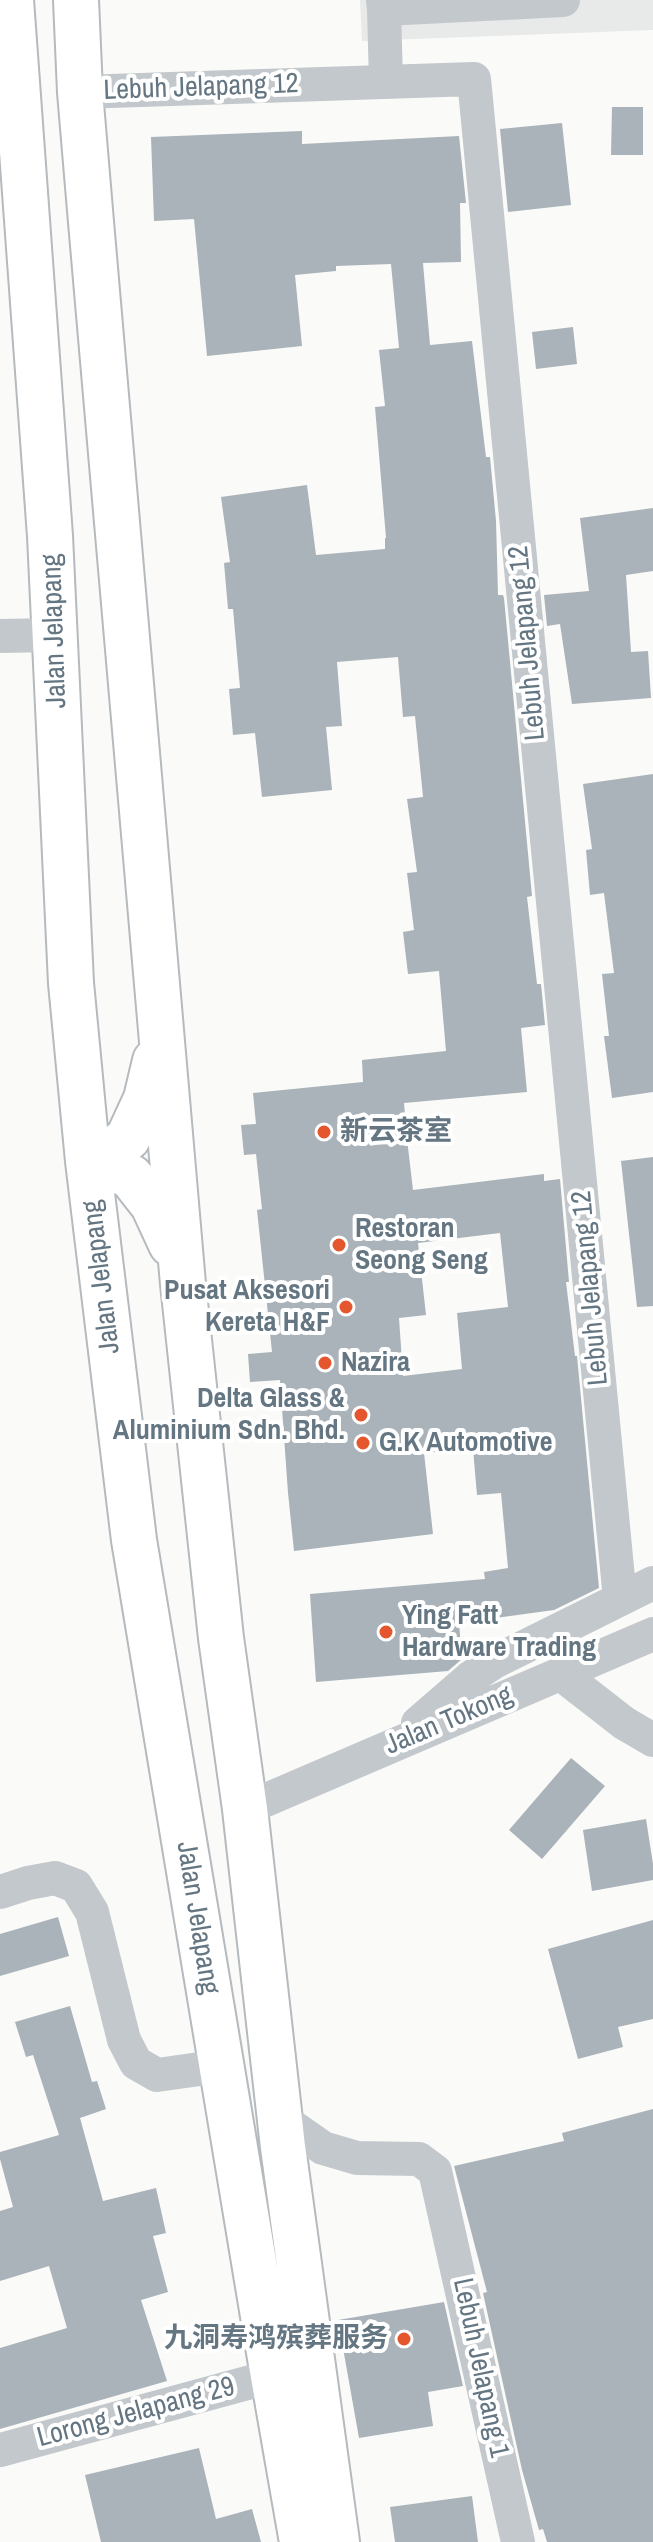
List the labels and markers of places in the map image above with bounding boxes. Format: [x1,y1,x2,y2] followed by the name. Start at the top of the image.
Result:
[340,1115,452,1149] place label: 新云茶室
[315,1123,333,1141] marker: 新云茶室
[355,1212,488,1278] place label: Restoran Seong Seng
[330,1236,348,1254] marker: Restoran Seong Seng
[164,1274,330,1340] place label: Pusat Aksesori Kereta H&F
[337,1298,355,1316] marker: Pusat Aksesori Kereta H&F
[341,1346,410,1380] place label: Nazira
[316,1354,334,1372] marker: Nazira
[113,1382,345,1448] place label: Delta Glass & Aluminium Sdn. Bhd.
[352,1406,370,1424] marker: Delta Glass & Aluminium Sdn. Bhd.
[379,1426,552,1460] place label: G.K Automotive
[354,1434,372,1452] marker: G.K Automotive
[402,1599,596,1665] place label: Ying Fatt Hardware Trading
[377,1623,395,1641] marker: Ying Fatt Hardware Trading
[164,2322,388,2356] place label: 九洞寿鸿殡葬服务
[395,2330,413,2348] marker: 九洞寿鸿殡葬服务

